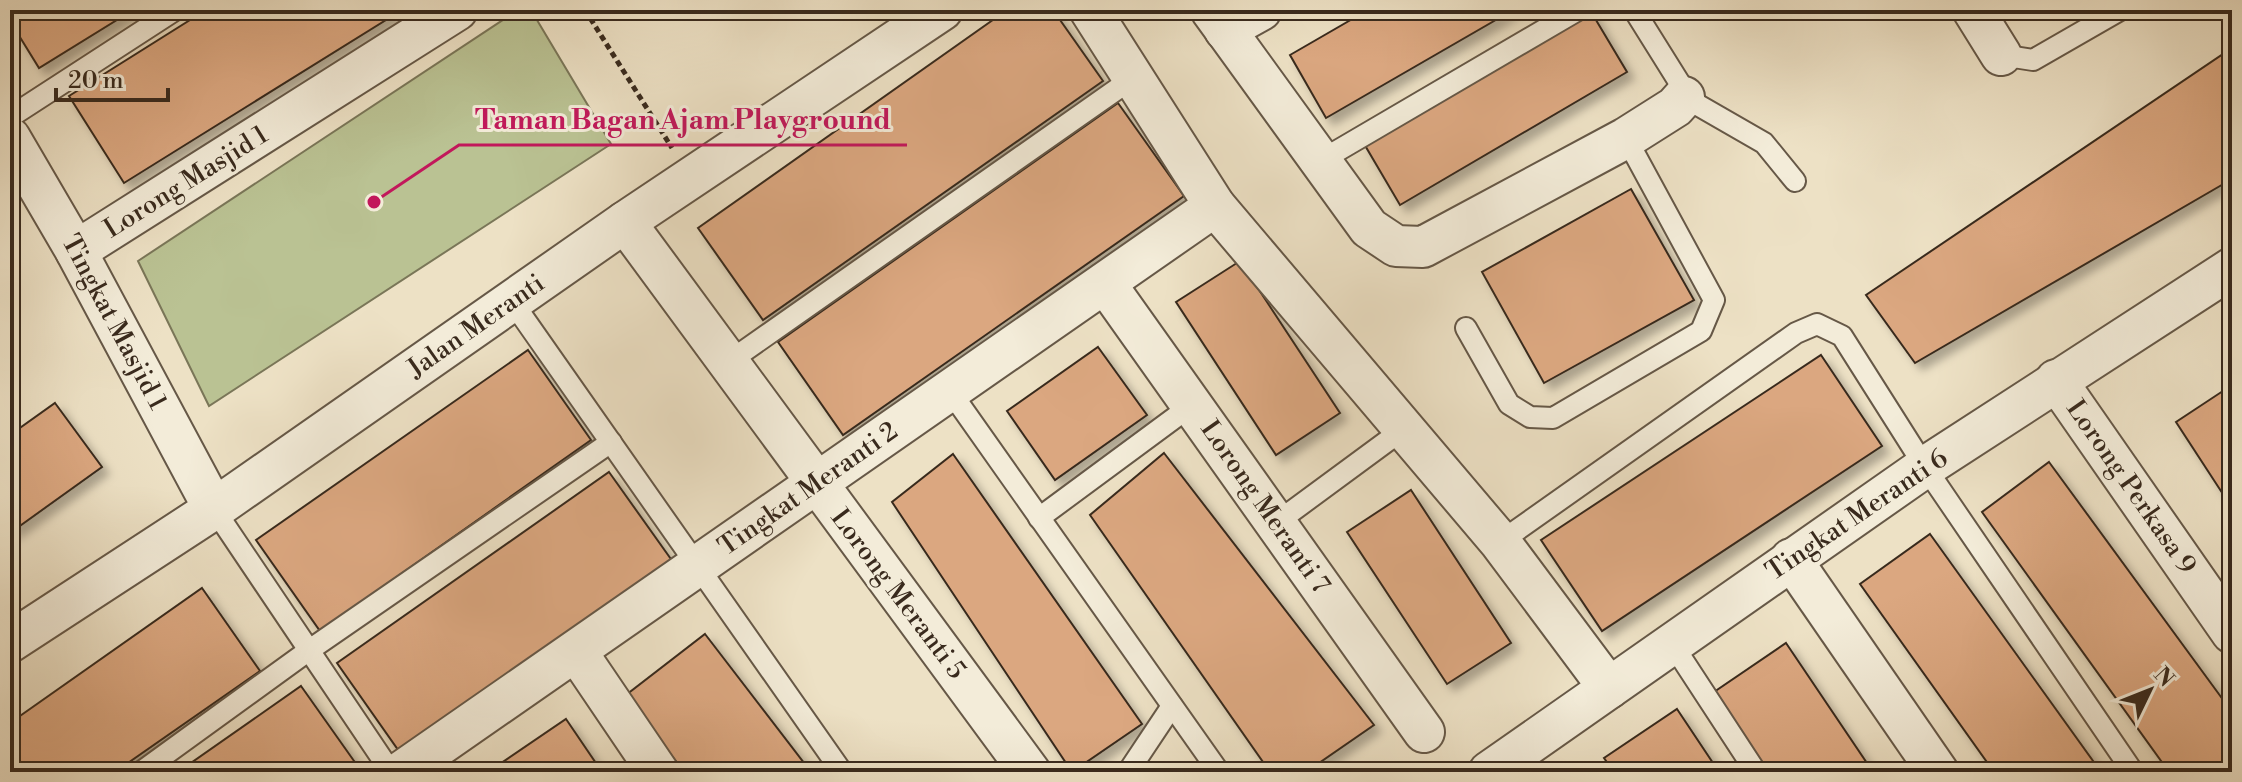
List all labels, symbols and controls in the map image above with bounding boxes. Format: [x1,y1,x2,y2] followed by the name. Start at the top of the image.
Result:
[56,52,168,102] scale bar
[68,66,124,96] text: 20 m
[459,93,907,145] callout: Taman Bagan Ajam Playground
[475,103,891,138] text: Taman Bagan Ajam Playground
[98,119,274,245] street label: Lorong Masjid 1
[54,229,174,415] street label: Tingkat Masjid 1
[401,267,551,385] street label: Jalan Meranti
[2059,394,2203,580] street label: Lorong Perkasa 9
[1193,414,1337,600] street label: Lorong Meranti 7
[712,415,904,563] street label: Tingkat Meranti 2
[1760,442,1954,588] street label: Tingkat Meranti 6
[824,502,972,686] street label: Lorong Meranti 5
[2110,650,2190,730] north arrow
[2148,662,2180,693] text: N

